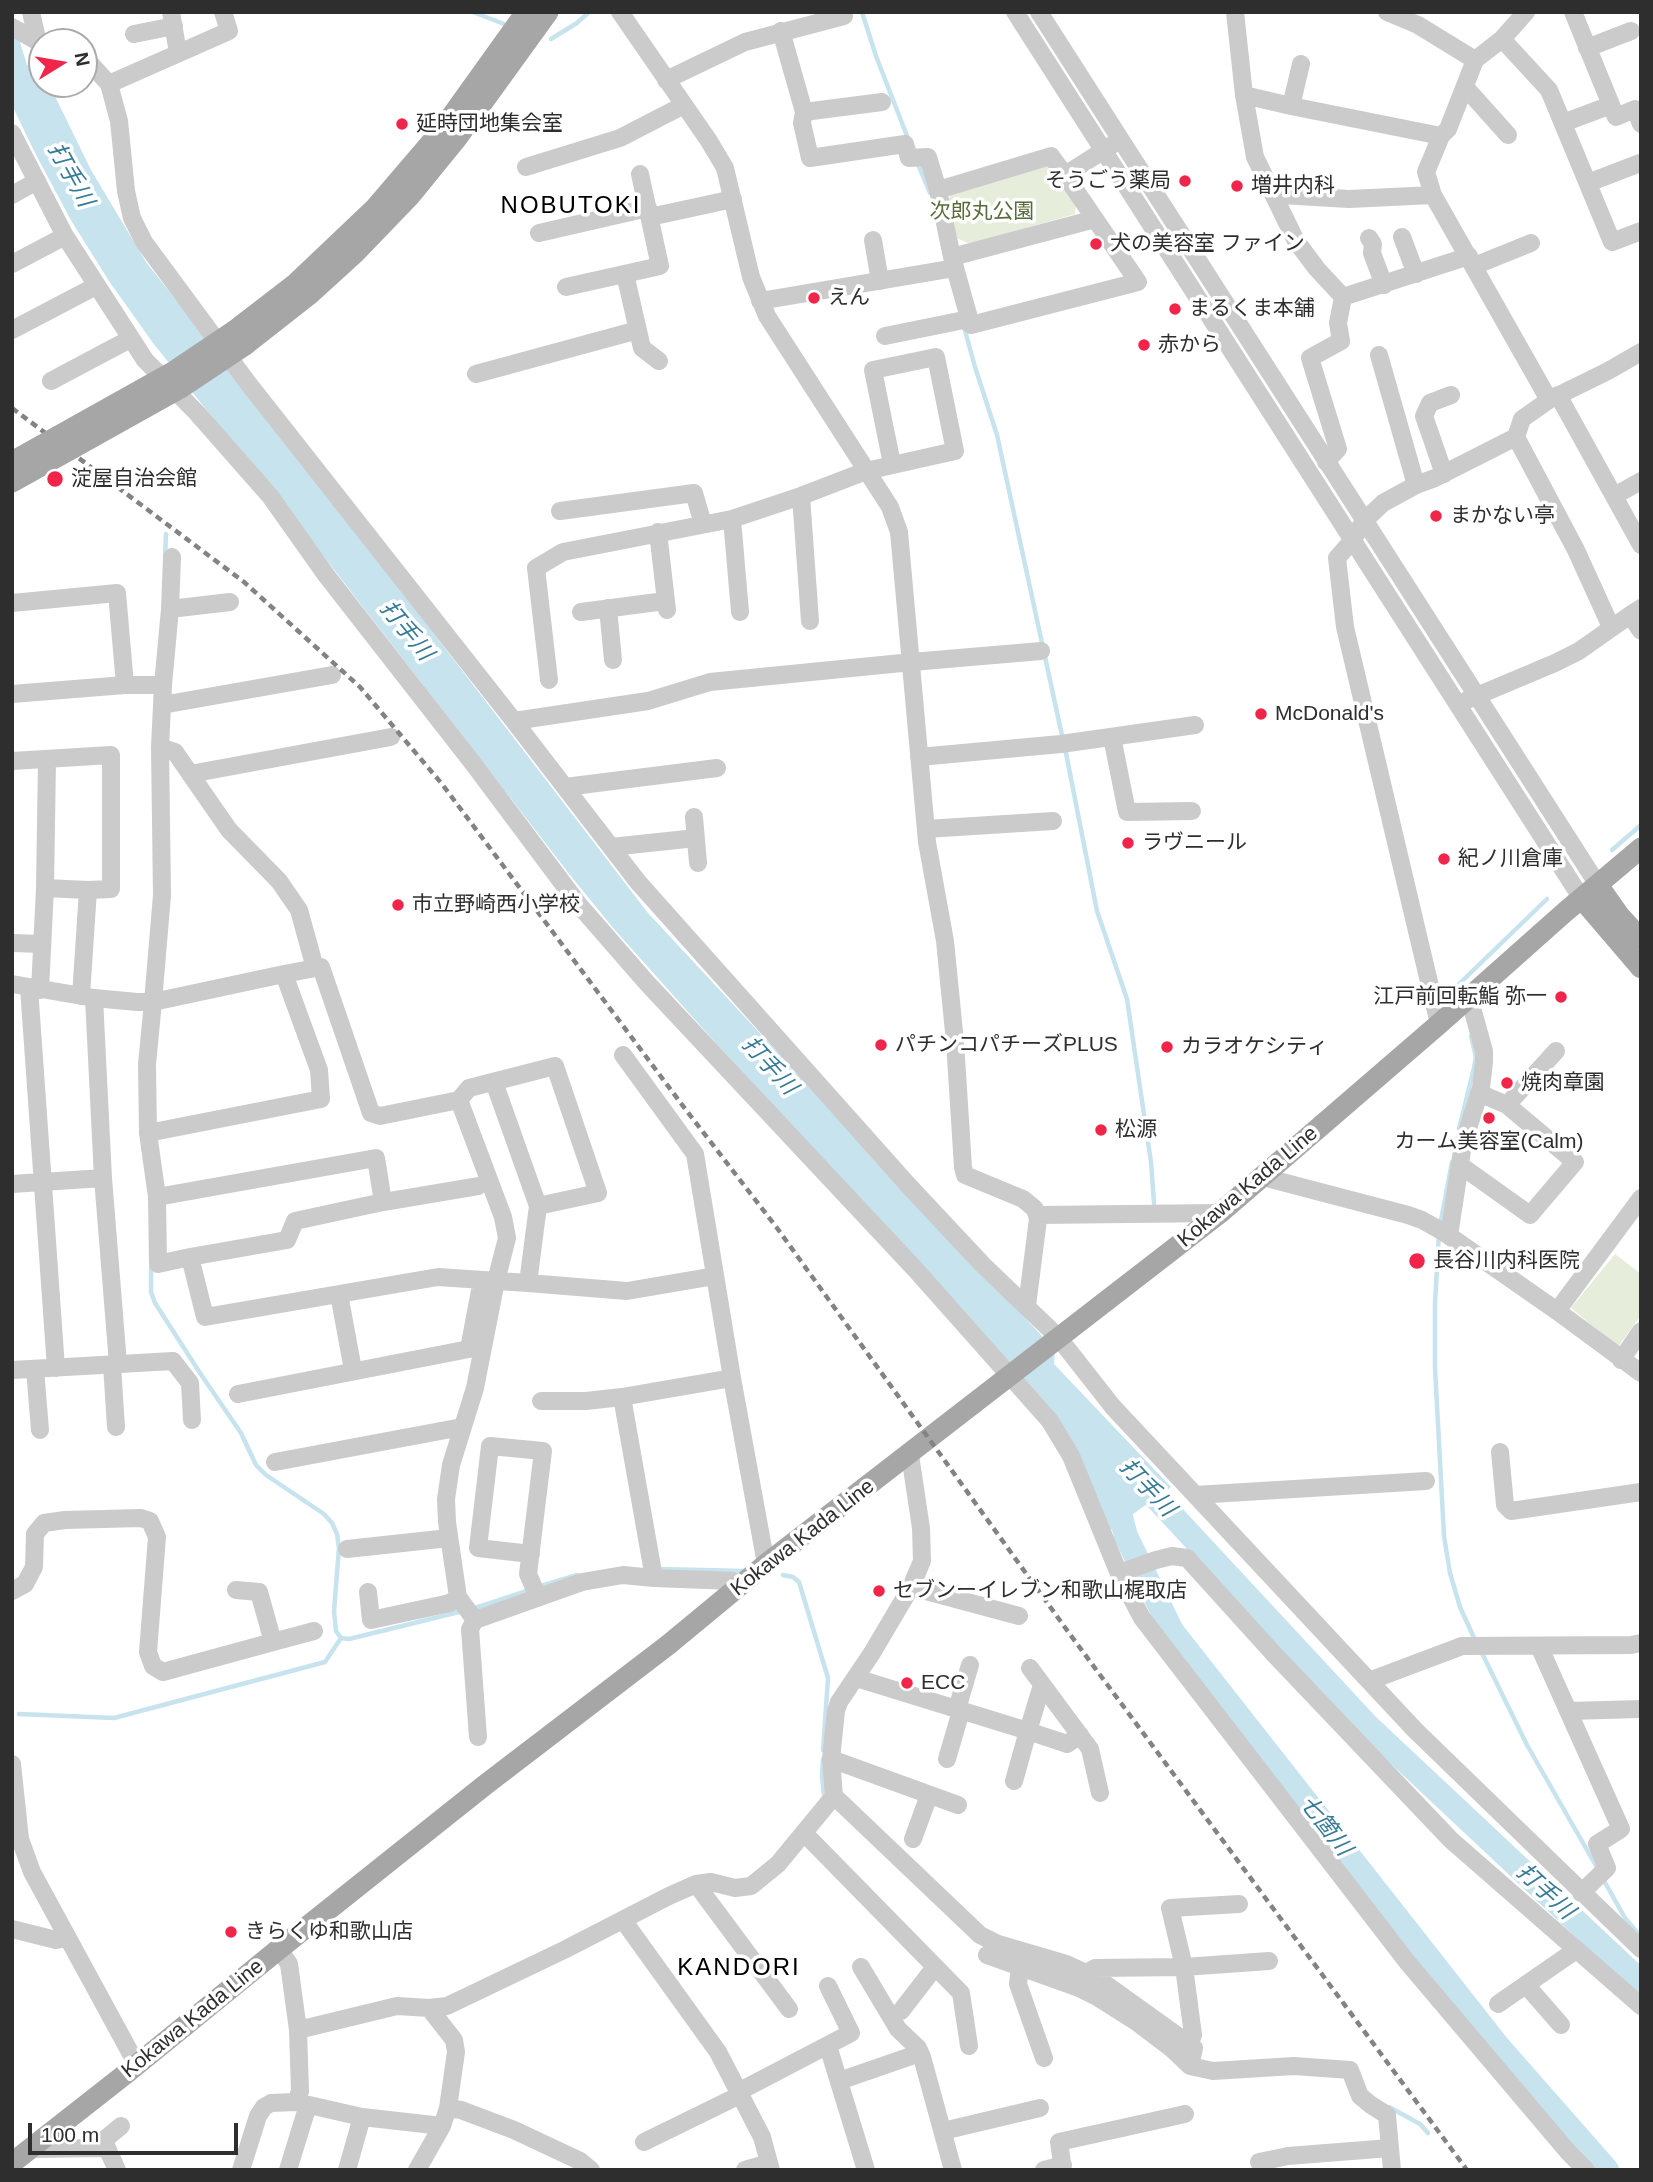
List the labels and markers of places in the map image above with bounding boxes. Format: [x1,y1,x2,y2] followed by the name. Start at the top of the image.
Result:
[416,111,563,137] place label: 延時団地集会室
[394,116,410,132] marker: 延時団地集会室
[1045,168,1171,194] place label: そうごう薬局
[1177,173,1193,189] marker: そうごう薬局
[1251,173,1335,199] place label: 増井内科
[1229,178,1245,194] marker: 増井内科
[1110,231,1305,257] place label: 犬の美容室 ファイン
[1088,236,1104,252] marker: 犬の美容室 ファイン
[828,285,870,311] place label: えん
[806,290,822,306] marker: えん
[1189,296,1315,322] place label: まるくま本舗
[1167,301,1183,317] marker: まるくま本舗
[1158,332,1221,358] place label: 赤から
[1136,337,1152,353] marker: 赤から
[71,466,197,492] place label: 淀屋自治会館
[45,469,65,489] marker: 淀屋自治会館
[1450,503,1555,529] place label: まかない亭
[1428,508,1444,524] marker: まかない亭
[1275,701,1384,727] place label: McDonald's
[1253,706,1269,722] marker: McDonald's
[1142,830,1247,856] place label: ラヴニール
[1120,835,1136,851] marker: ラヴニール
[1458,846,1563,872] place label: 紀ノ川倉庫
[1436,851,1452,867] marker: 紀ノ川倉庫
[412,892,580,918] place label: 市立野崎西小学校
[390,897,406,913] marker: 市立野崎西小学校
[1373,984,1547,1010] place label: 江戸前回転鮨 弥一
[1553,989,1569,1005] marker: 江戸前回転鮨 弥一
[895,1032,1118,1058] place label: パチンコパチーズPLUS
[1181,1034,1328,1060] place label: カラオケシティ
[873,1037,889,1053] marker: パチンコパチーズPLUS
[1159,1039,1175,1055] marker: カラオケシティ
[1521,1070,1605,1096] place label: 焼肉章園
[1499,1075,1515,1091] marker: 焼肉章園
[1481,1110,1497,1126] marker: カーム美容室(Calm)
[1115,1117,1157,1143] place label: 松源
[1093,1122,1109,1138] marker: 松源
[1395,1129,1583,1155] place label: カーム美容室(Calm)
[1433,1248,1580,1274] place label: 長谷川内科医院
[1407,1251,1427,1271] marker: 長谷川内科医院
[893,1578,1187,1604] place label: セブンーイレブン和歌山梶取店
[871,1583,887,1599] marker: セブンーイレブン和歌山梶取店
[921,1670,965,1696] place label: ECC
[899,1675,915,1691] marker: ECC
[245,1919,413,1945] place label: きらくゆ和歌山店
[223,1924,239,1940] marker: きらくゆ和歌山店

